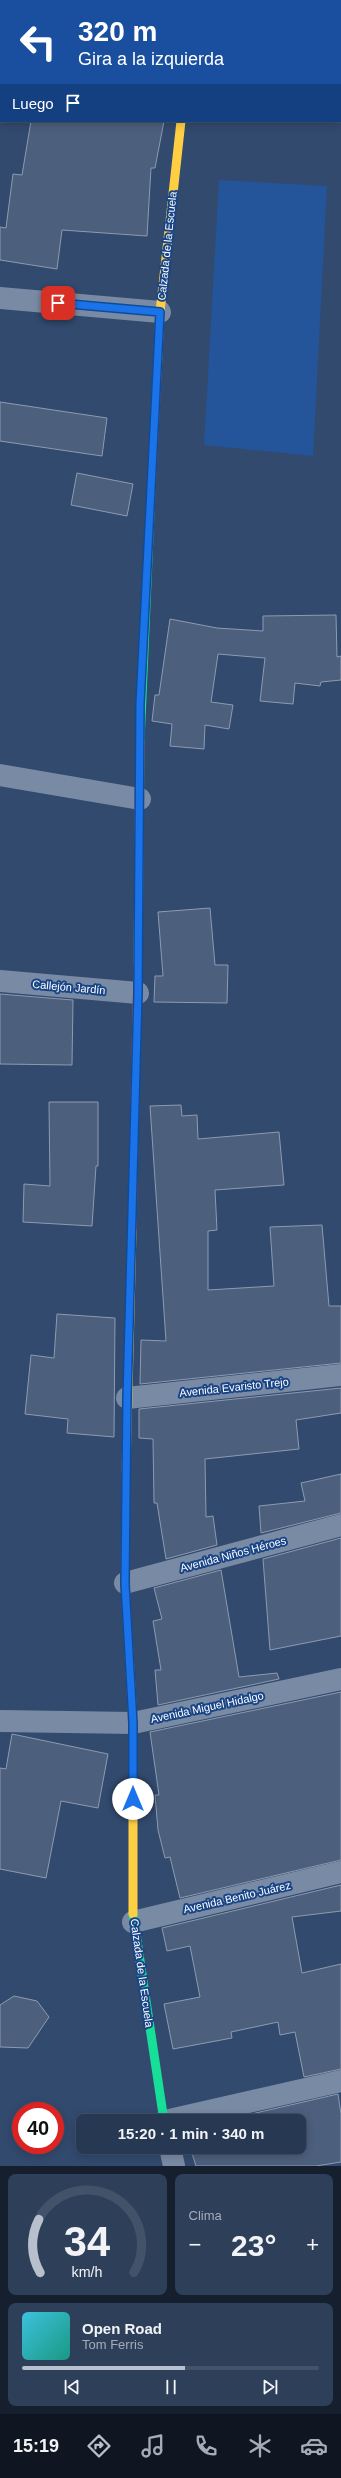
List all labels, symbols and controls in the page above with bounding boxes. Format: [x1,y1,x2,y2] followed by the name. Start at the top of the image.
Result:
[12,16,64,68] icon: left
[78,16,157,47] text: 320 m
[78,49,224,69] text: Gira a la izquierda
[62,92,84,114] icon: arrive
[12,95,54,112] text: Luego
[155,190,179,301] street label: Calzada de la Escuela
[41,286,75,320] pin
[47,292,69,314] icon: arrive
[32,978,106,996] street label: Callejón Jardín
[179,1375,289,1399] street label: Avenida Evaristo Trejo
[179,1534,288,1574] street label: Avenida Niños Héroes
[149,1689,265,1725] street label: Avenida Miguel Hidalgo
[112,1778,154,1820] position arrow
[182,1879,292,1915] street label: Avenida Benito Juárez
[128,1918,156,2029] street label: Calzada de la Escuela
[12,2102,64,2154] speed limit sign: 40
[118,2125,264,2142] text: 15:20 · 1 min · 340 m
[189,2208,222,2223] text: Clima
[64,2217,110,2264] text: 34
[231,2229,276,2262] text: 23°
[189,2232,201,2257] text: −
[306,2232,319,2257] text: +
[72,2263,103,2279] text: km/h
[82,2320,162,2337] text: Open Road
[82,2337,143,2352] text: Tom Ferris
[61,2376,83,2398] icon: previous
[160,2376,182,2398] icon: pause
[259,2376,281,2398] icon: next
[85,2432,113,2460] icon: directions
[139,2432,167,2460] icon: music
[192,2432,220,2460] icon: phone
[246,2432,274,2460] icon: climate
[300,2432,328,2460] icon: car
[13,2436,59,2456] text: 15:19

